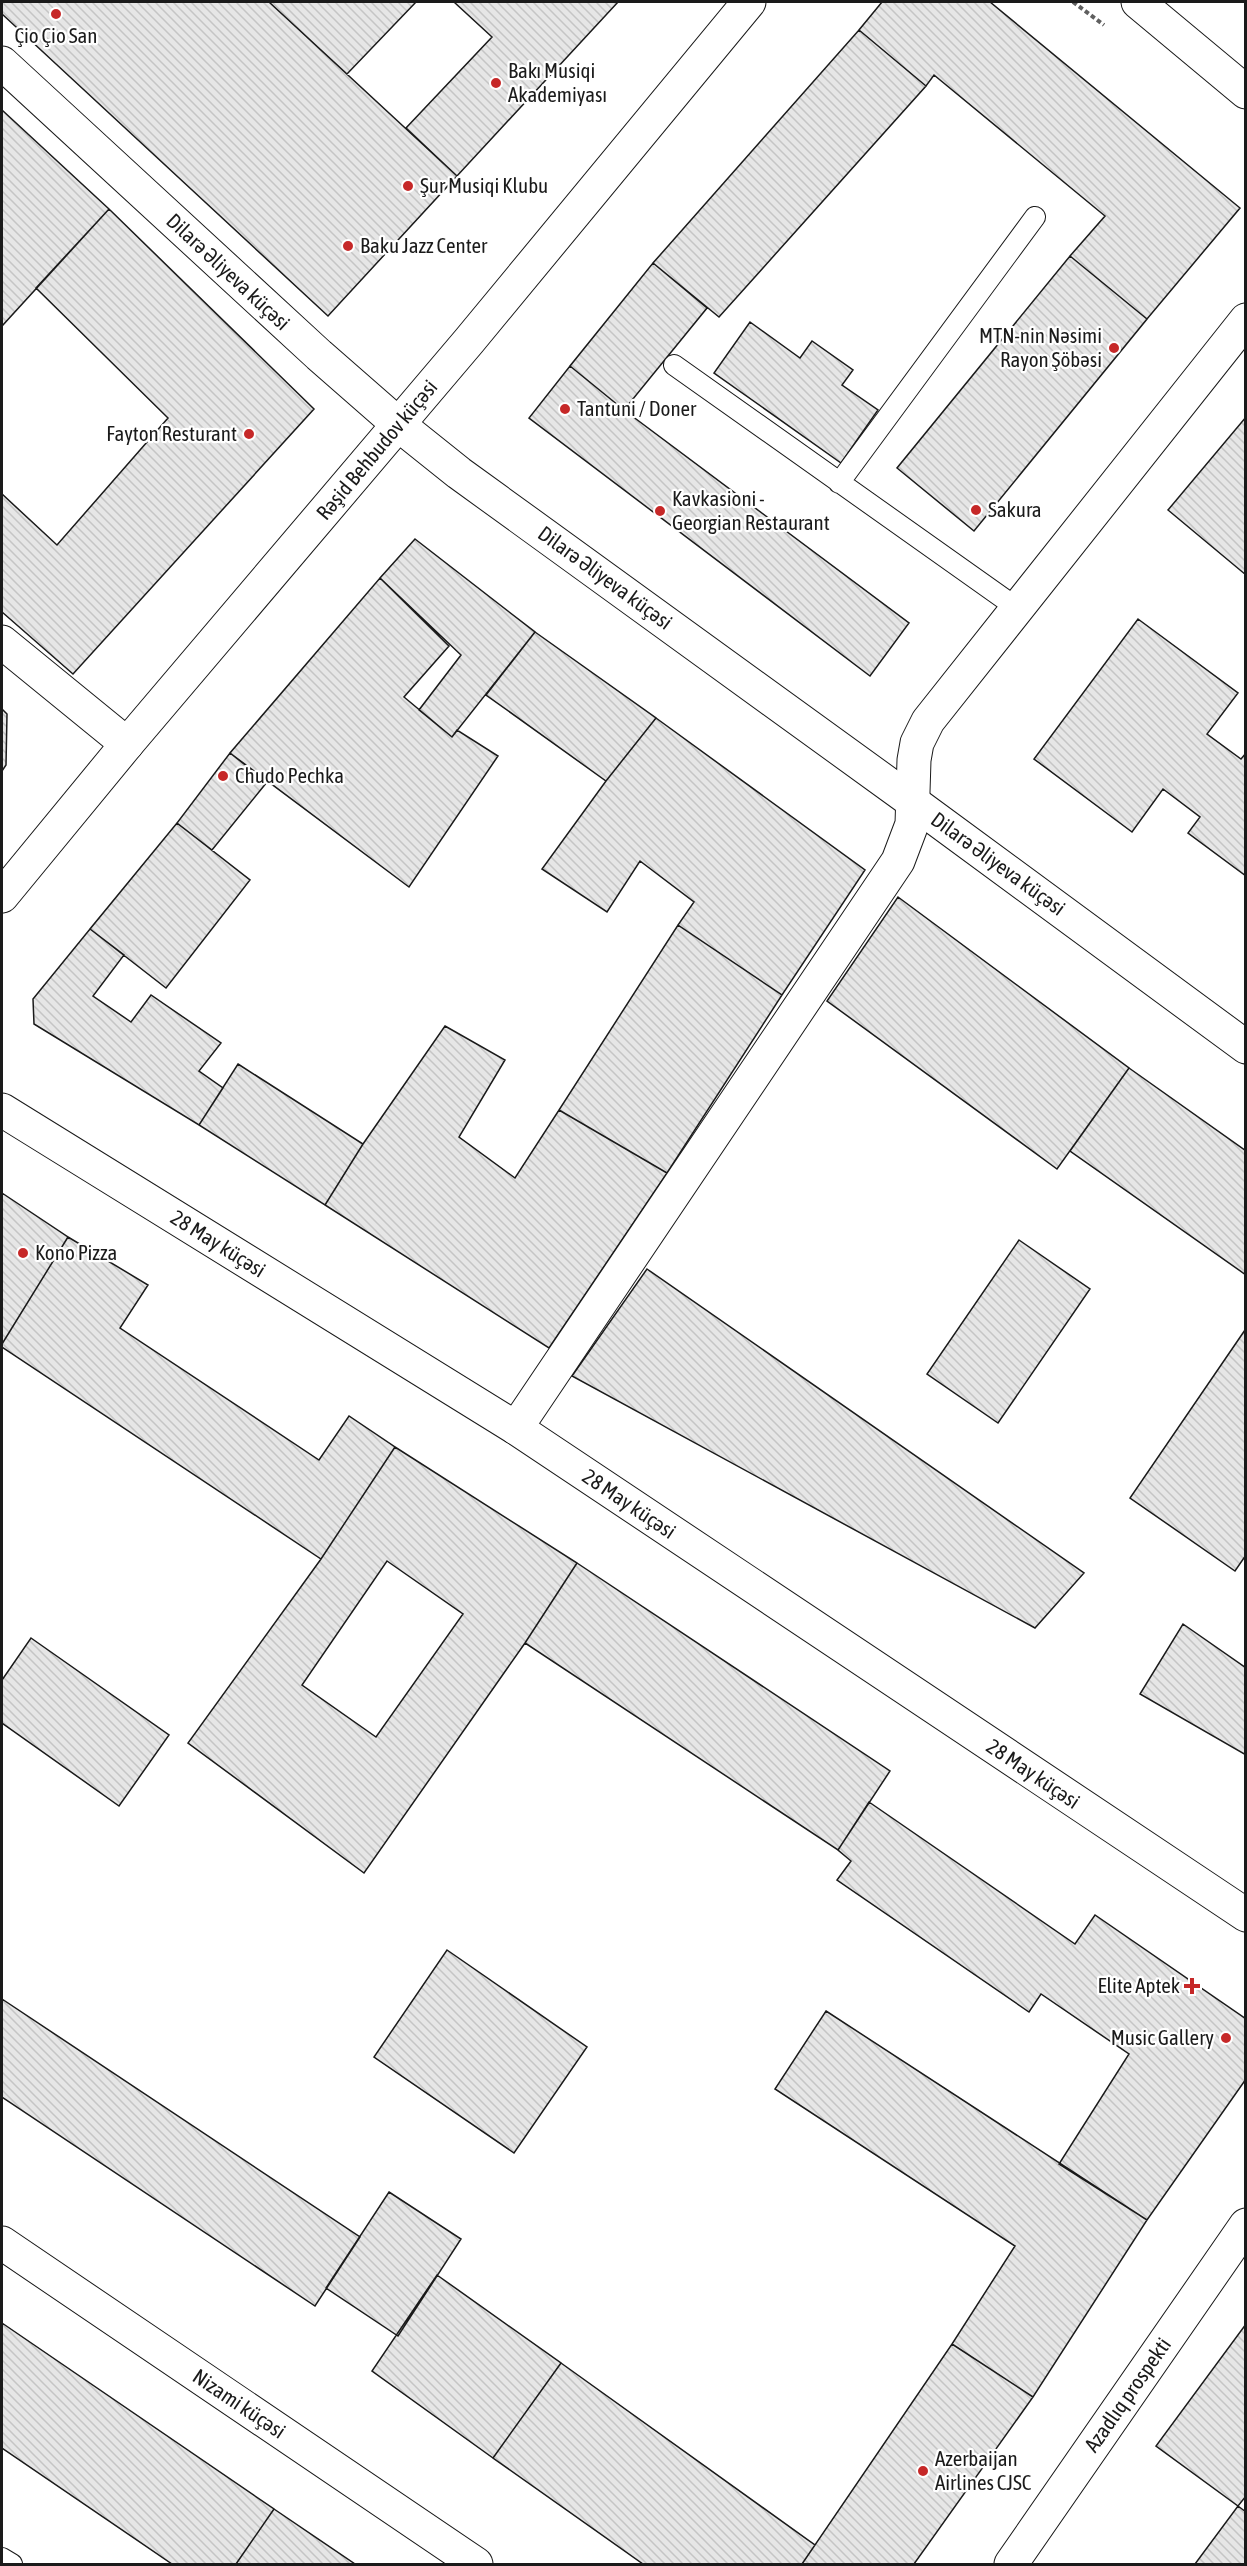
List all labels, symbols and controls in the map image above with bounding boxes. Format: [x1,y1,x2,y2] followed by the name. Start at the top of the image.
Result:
[49,7,63,21] marker: Çio Çio San
[15,23,97,47] place label: Çio Çio San
[508,58,607,106] place label: Bakı Musiqi Akademiyası
[489,76,503,90] marker: Bakı Musiqi Akademiyası
[420,173,548,197] place label: Şur Musiqi Klubu
[401,179,415,193] marker: Şur Musiqi Klubu
[162,208,295,334] street label: Dilarə Əliyeva küçəsi
[360,233,488,257] place label: Baku Jazz Center
[341,239,355,253] marker: Baku Jazz Center
[979,323,1102,371] place label: MTN-nin Nəsimi Rayon Şöbəsi
[1107,341,1121,355] marker: MTN-nin Nəsimi Rayon Şöbəsi
[311,375,442,524] street label: Rəşid Behbudov küçəsi
[577,396,697,420] place label: Tantuni / Doner
[558,402,572,416] marker: Tantuni / Doner
[106,421,237,445] place label: Fayton Resturant
[242,427,256,441] marker: Fayton Resturant
[672,486,830,534] place label: Kavkasioni - Georgian Restaurant
[988,497,1042,521] place label: Sakura
[969,503,983,517] marker: Sakura
[653,504,667,518] marker: Kavkasioni - Georgian Restaurant
[534,521,677,634] street label: Dilarə Əliyeva küçəsi
[235,763,344,787] place label: Chudo Pechka
[216,769,230,783] marker: Chudo Pechka
[927,807,1070,920] street label: Dilarə Əliyeva küçəsi
[167,1205,270,1282] street label: 28 May küçəsi
[35,1240,117,1264] place label: Kono Pizza
[16,1246,30,1260] marker: Kono Pizza
[579,1463,681,1543] street label: 28 May küçəsi
[983,1733,1085,1813] street label: 28 May küçəsi
[1098,1973,1180,1997] place label: Elite Aptek
[1185,1979,1199,1993] marker: Elite Aptek
[1111,2025,1214,2049] place label: Music Gallery
[1219,2031,1233,2045] marker: Music Gallery
[1079,2333,1175,2456] street label: Azadlıq prospekti
[189,2363,290,2443] street label: Nizami küçəsi
[935,2446,1032,2494] place label: Azerbaijan Airlines CJSC
[916,2464,930,2478] marker: Azerbaijan Airlines CJSC

